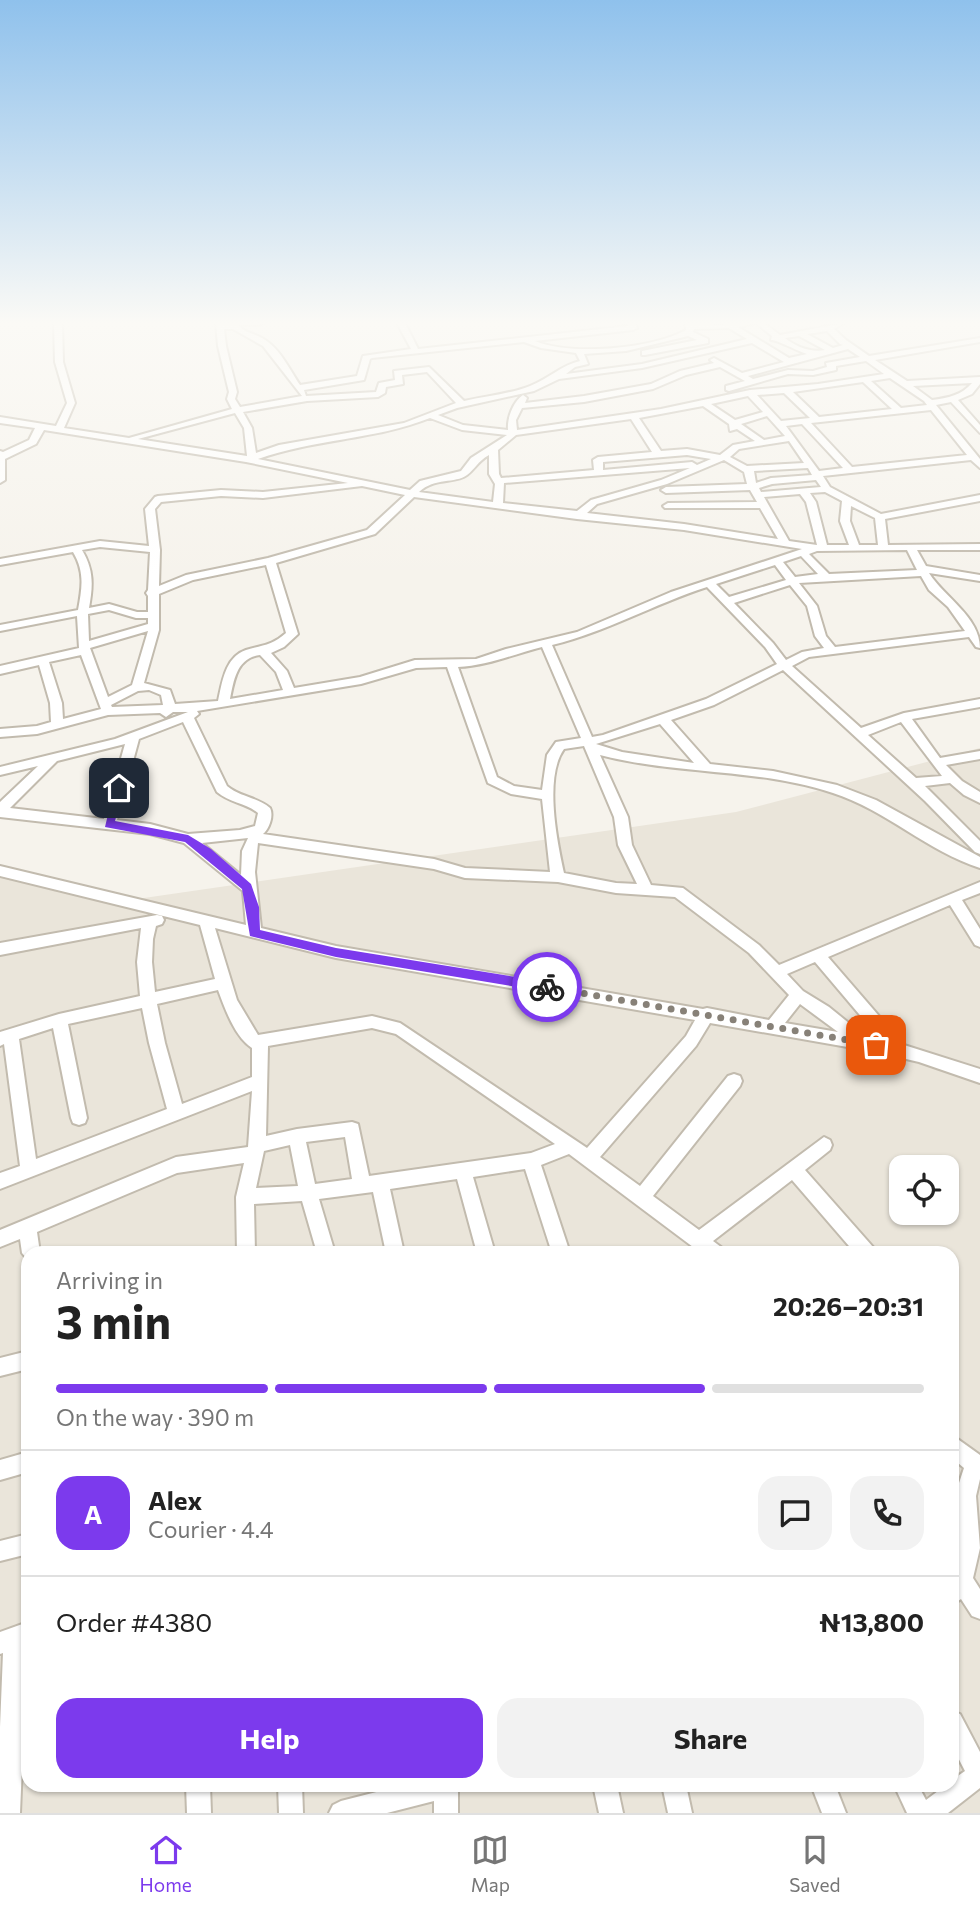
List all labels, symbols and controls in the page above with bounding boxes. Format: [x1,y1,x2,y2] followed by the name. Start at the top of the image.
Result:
[89,758,149,818] pin
[100,769,138,807] icon: home
[512,952,582,1022] courier
[528,968,566,1006] icon: bike
[846,1015,906,1075] pin
[857,1026,895,1064] icon: bag
[889,1155,959,1225] map controls
[889,1155,959,1225] button: locate
[56,1266,163,1294] text: Arriving in
[773,1290,924,1321] text: 20:26–20:31
[56,1292,171,1348] text: 3 min
[56,1403,254,1431] text: On the way · 390 m
[758,1476,832,1550] button: chat
[850,1476,924,1550] button: phone
[148,1484,202,1515] text: Alex
[84,1498,102,1529] text: A
[148,1515,274,1543] text: Courier · 4.4
[56,1606,212,1637] text: Order #4380
[819,1606,924,1637] text: ₦13,800
[56,1698,483,1778] button: Help
[497,1698,924,1778] button: Share
[140,1831,192,1896] tab: Home
[471,1831,510,1896] tab: Map
[789,1831,840,1896] tab: Saved

